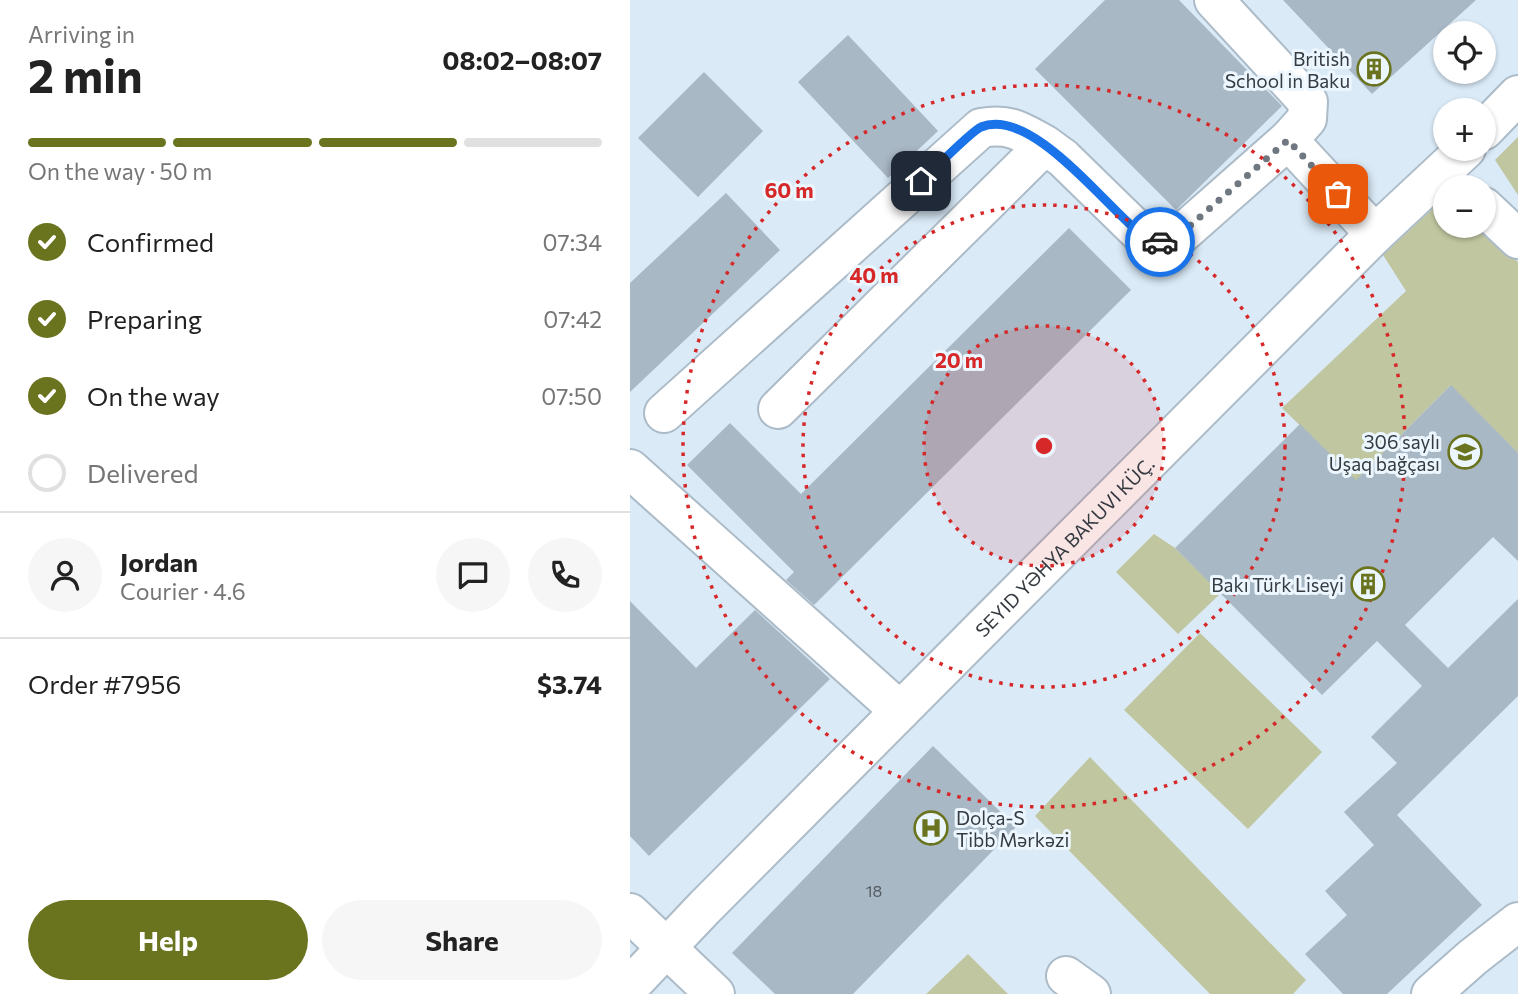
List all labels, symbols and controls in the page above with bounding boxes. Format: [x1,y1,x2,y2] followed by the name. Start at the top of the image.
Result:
[28,20,135,48] text: Arriving in
[1433,21,1496,238] map controls
[1433,21,1496,84] button: locate
[442,44,602,75] text: 08:02–08:07
[28,46,143,102] text: 2 min
[1225,47,1350,92] place label: British School in Baku
[1355,50,1393,88] building icon: British School in Baku
[1433,98,1496,161] button: +
[891,151,951,211] pin
[28,157,212,185] text: On the way · 50 m
[902,162,940,200] icon: home
[1308,164,1368,224] pin
[1319,175,1357,213] icon: bag
[1433,175,1496,238] button: −
[764,177,814,202] text: 60 m
[1125,207,1195,277] courier
[28,223,66,261] icon: check
[1141,223,1179,261] icon: car
[87,226,214,257] text: Confirmed
[543,228,602,256] text: 07:34
[849,262,899,287] text: 40 m
[28,300,66,338] icon: check
[87,303,202,334] text: Preparing
[543,305,602,333] text: 07:42
[935,347,983,372] text: 20 m
[28,377,66,415] icon: check
[87,380,220,411] text: On the way
[541,382,602,410] text: 07:50
[1329,430,1440,475] place label: 306 saylı Uşaq bağçası
[1446,433,1484,471] school or university icon: 306 saylı Uşaq bağçası
[1032,434,1056,458] centre of rings
[970,452,1158,641] street label: SEYID YƏHYA BAKUVI KÜÇ.
[87,457,198,488] text: Delivered
[28,538,102,612] button: person
[436,538,510,612] button: chat
[528,538,602,612] button: phone
[120,546,198,577] text: Jordan
[1349,565,1387,603] building icon: Bakı Türk Liseyi
[1211,573,1344,596] place label: Bakı Türk Liseyi
[120,577,246,605] text: Courier · 4.6
[28,668,181,699] text: Order #7956
[537,668,602,699] text: $3.74
[956,806,1069,851] place label: Dolça-S Tibb Mərkəzi
[912,809,950,847] hospital icon: Dolça-S Tibb Mərkəzi
[866,881,882,900] house number: 18
[28,900,308,980] button: Help
[322,900,602,980] button: Share

